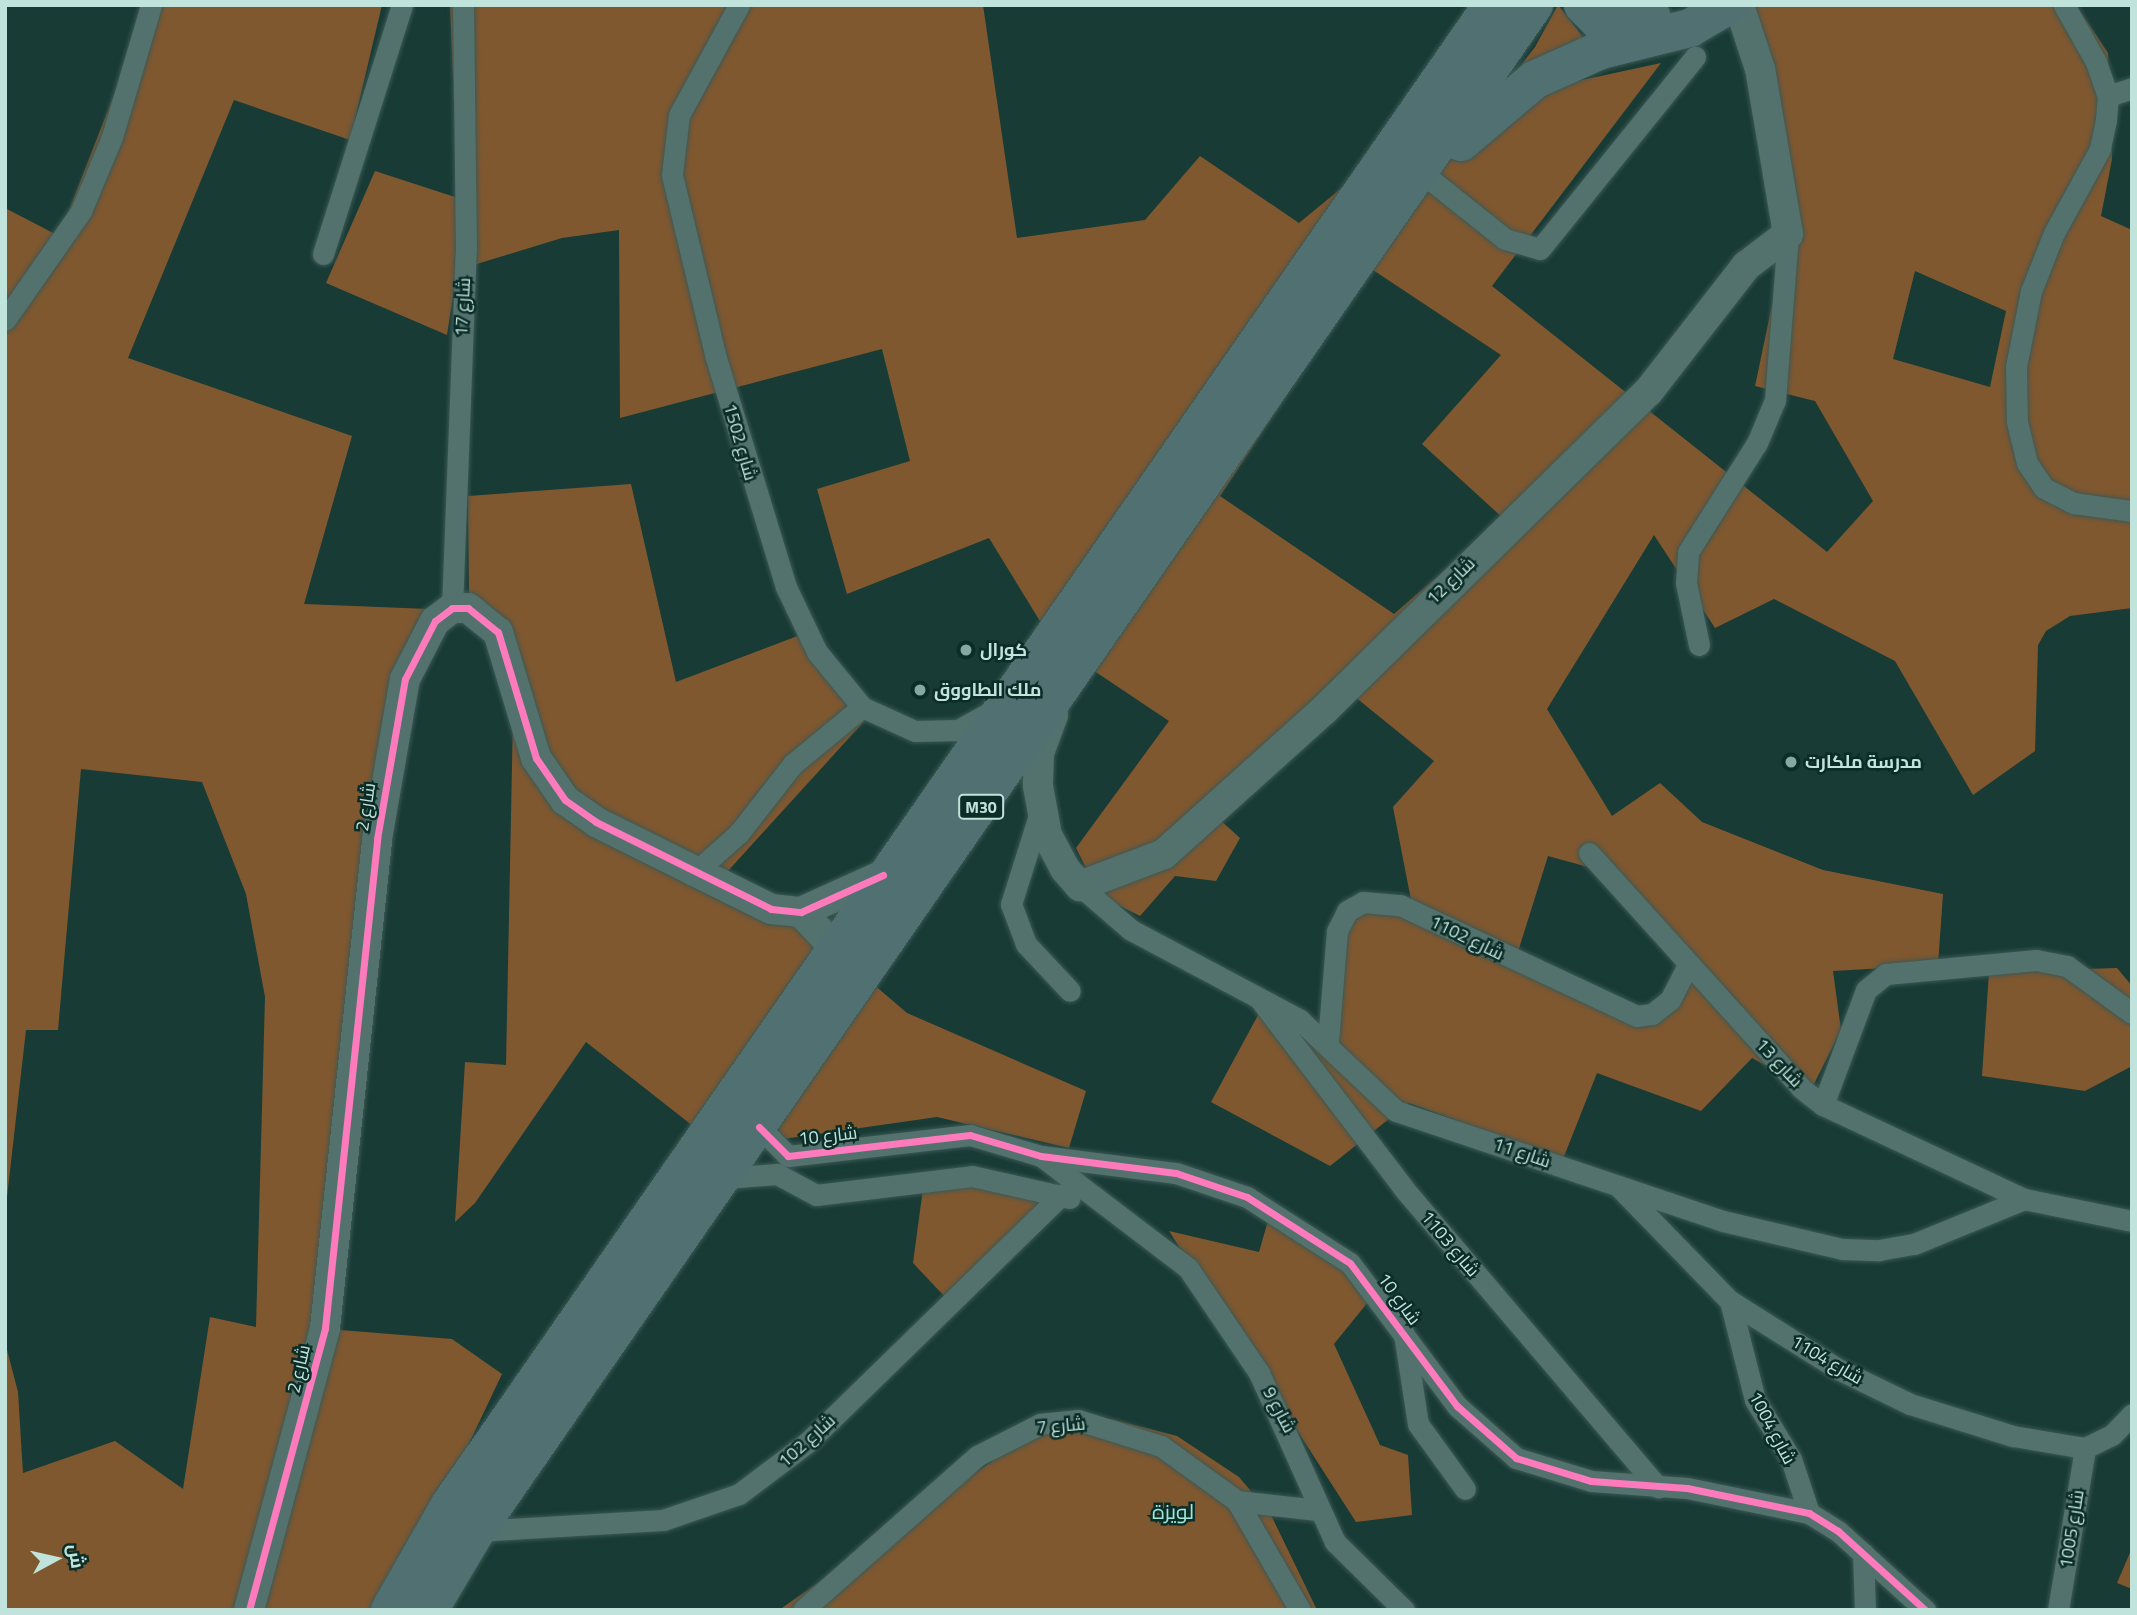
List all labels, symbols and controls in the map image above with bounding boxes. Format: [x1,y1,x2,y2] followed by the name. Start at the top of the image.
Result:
[451,277,475,337] street label: شارع 17
[719,401,761,483] street label: شارع 1502
[1422,553,1480,609] street label: شارع 12
[980,639,1027,661] place label: كورال
[958,642,974,658] marker: كورال
[934,679,1041,701] place label: ملك الطاووق
[912,682,928,698] marker: ملك الطاووق
[1805,751,1922,773] place label: مدرسة ملكارت
[1783,754,1799,770] marker: مدرسة ملكارت
[352,781,380,833] street label: شارع 2
[956,794,1006,820] road number: M30
[1427,911,1507,965] street label: شارع 1102
[1751,1034,1807,1092] street label: شارع 13
[798,1122,858,1150] street label: شارع 10
[1491,1133,1553,1173] street label: شارع 11
[1416,1207,1484,1281] street label: شارع 1103
[1373,1269,1425,1329] street label: شارع 10
[1787,1331,1867,1389] street label: شارع 1104
[283,1343,315,1395] street label: شارع 2
[1258,1383,1300,1437] street label: شارع 9
[1744,1388,1800,1468] street label: شارع 1004
[774,1410,840,1472] street label: شارع 102
[1036,1413,1086,1439] street label: شارع 7
[2055,1488,2089,1570] street label: شارع 1005
[1152,1498,1194,1524] district label: لويزة
[21,1524,91,1594] north arrow
[61,1542,93,1570] text: ش

